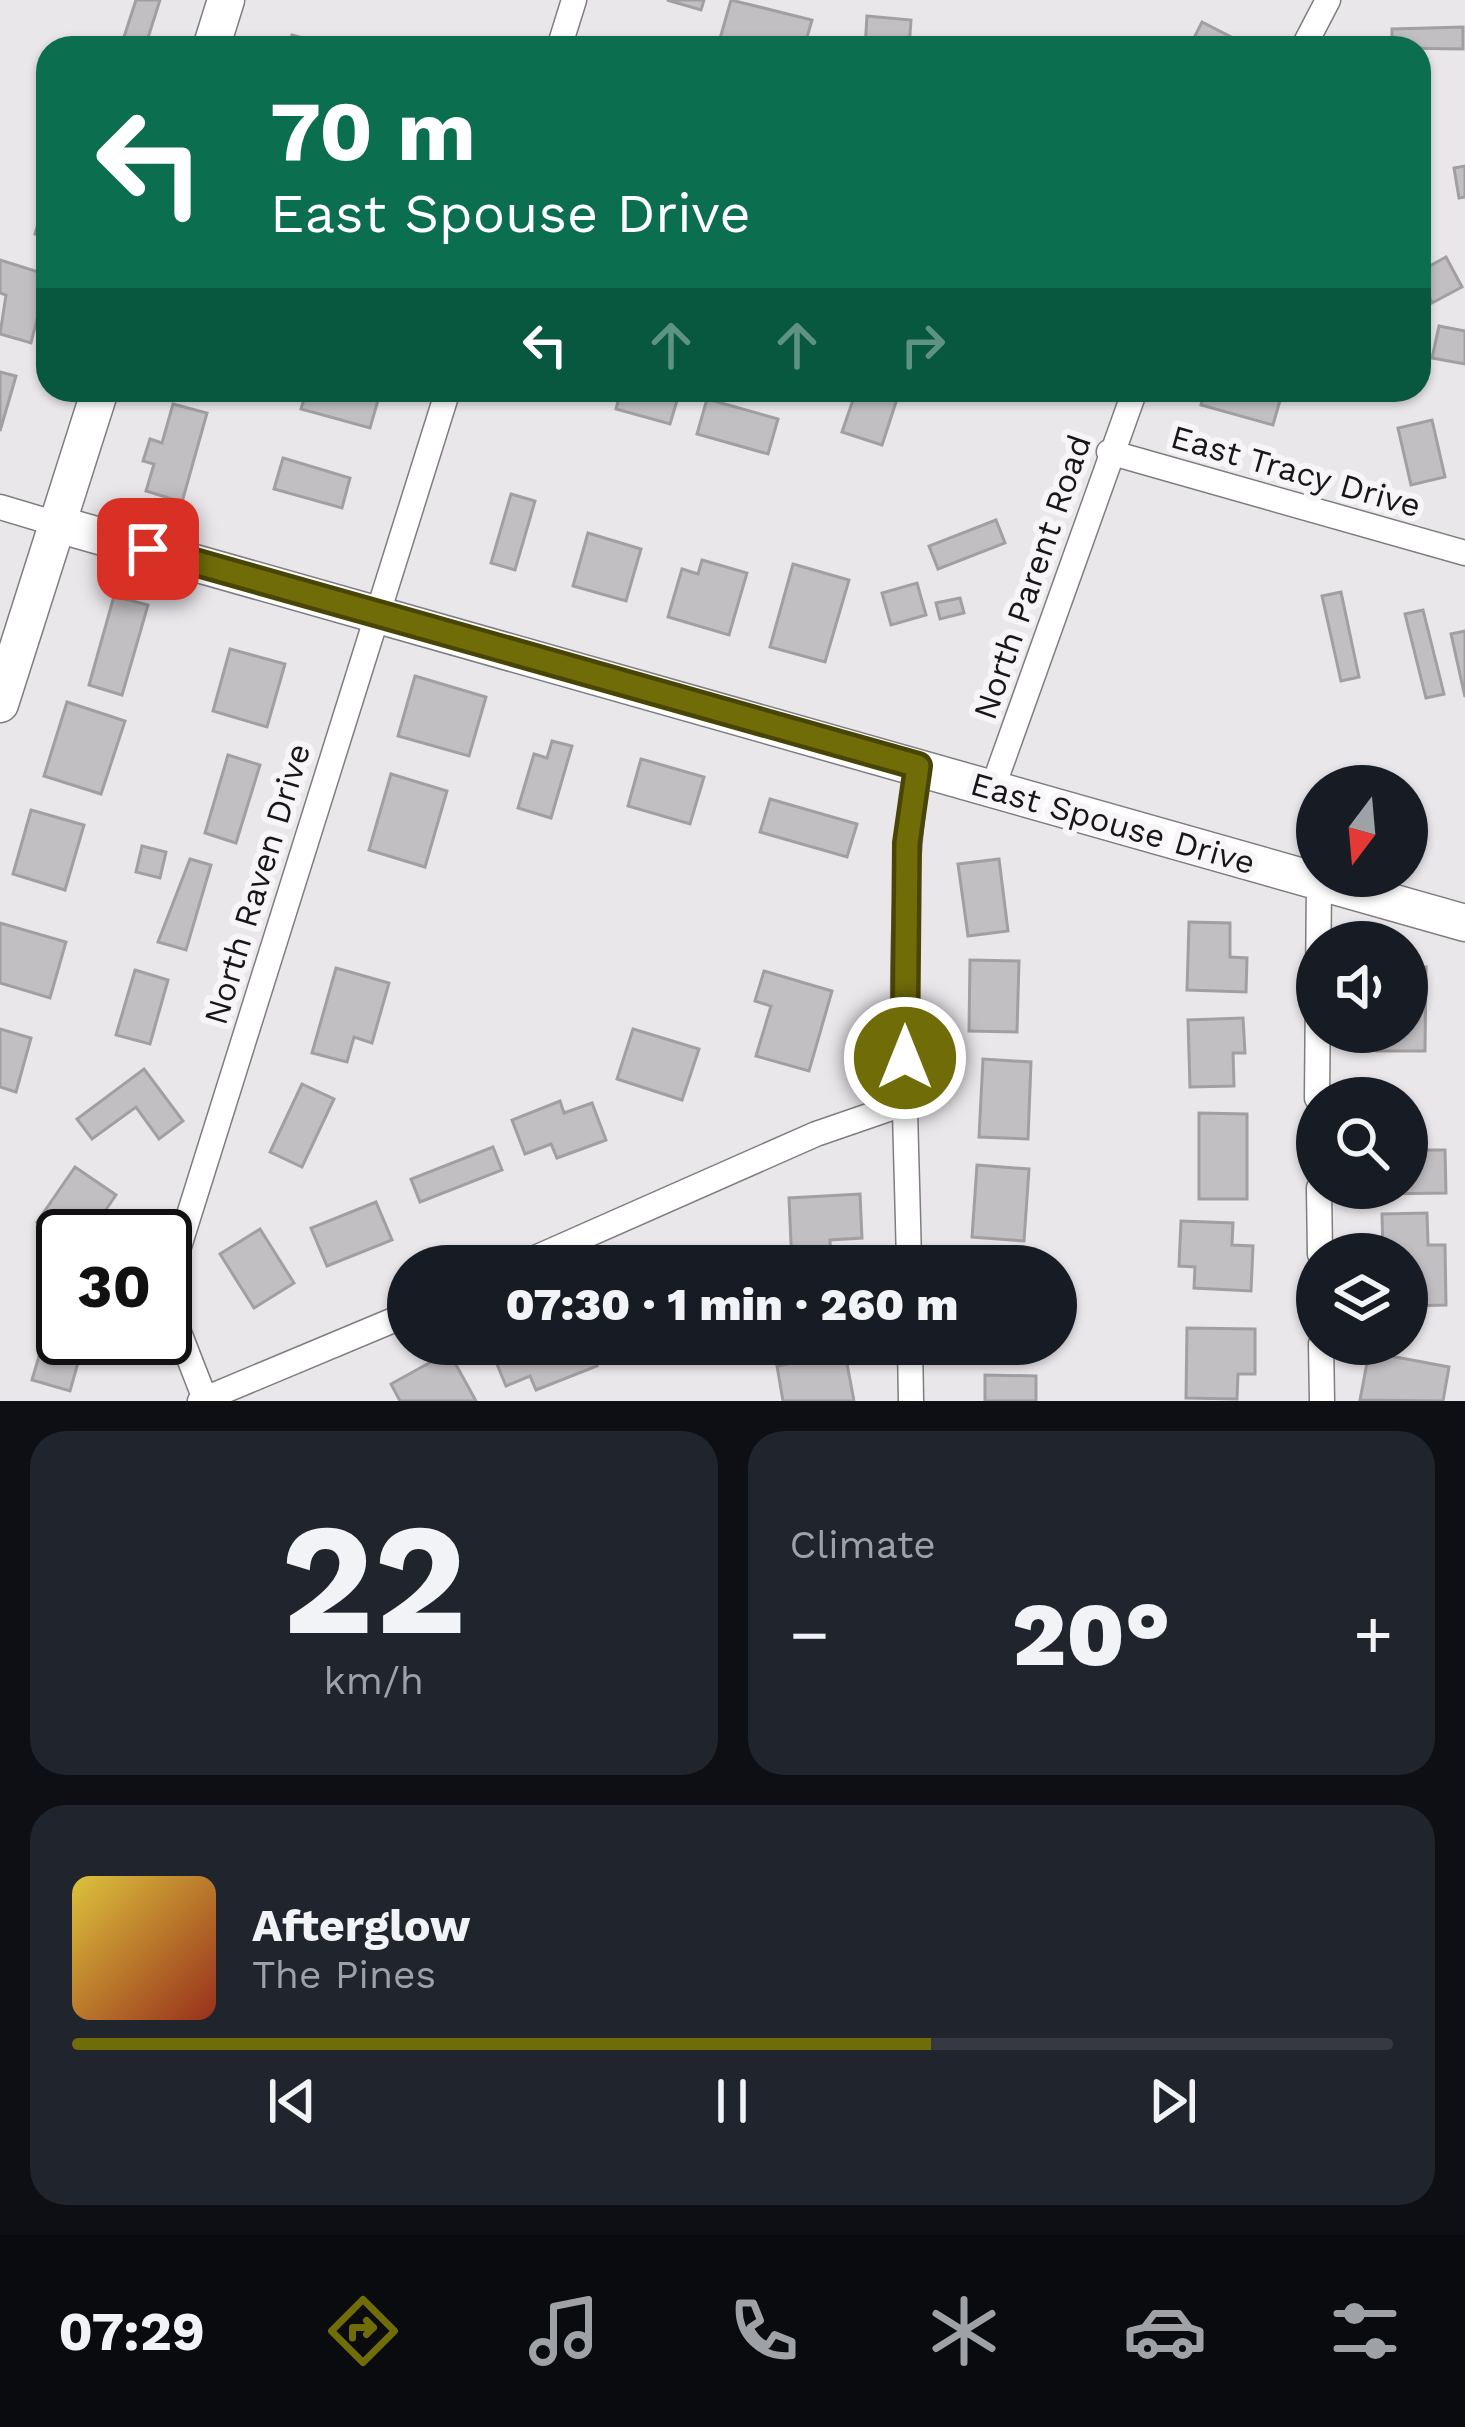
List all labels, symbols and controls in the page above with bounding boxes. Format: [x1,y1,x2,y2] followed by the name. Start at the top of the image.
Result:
[270,82,476,180] text: 70 m
[72,84,228,240] icon: left
[270,182,751,245] text: East Spouse Drive
[512,312,578,378] icon: left
[638,312,704,378] icon: ahead
[764,312,830,378] icon: ahead
[890,312,956,378] icon: right
[1167,417,1425,525] street label: East Tracy Drive
[965,430,1099,724] street label: North Parent Road
[97,498,199,600] pin
[115,516,181,582] icon: arrive
[196,739,318,1029] street label: North Raven Drive
[966,764,1260,882] street label: East Spouse Drive
[1296,765,1428,897] north arrow
[1296,765,1428,1365] map controls
[1296,921,1428,1053] button: sound
[842,995,968,1121] position arrow
[1296,1077,1428,1209] button: search
[36,1209,192,1365] speed limit sign: 30
[1296,1233,1428,1365] button: layers
[505,1278,959,1331] text: 07:30 · 1 min · 260 m
[281,1488,467,1671] text: 22
[790,1522,936,1567] text: Climate
[1012,1581,1170,1687] text: 20°
[790,1596,829,1673] text: −
[1353,1596,1393,1673] text: +
[324,1658,424,1703] text: km/h
[252,1899,471,1952] text: Afterglow
[252,1952,436,1997] text: The Pines
[259,2068,325,2134] icon: previous
[699,2068,765,2134] icon: pause
[1140,2068,1206,2134] icon: next
[321,2289,405,2373] icon: directions
[522,2289,606,2373] icon: music
[722,2289,806,2373] icon: phone
[922,2289,1006,2373] icon: climate
[1123,2289,1207,2373] icon: car
[1323,2289,1407,2373] icon: filters
[58,2300,205,2363] text: 07:29

